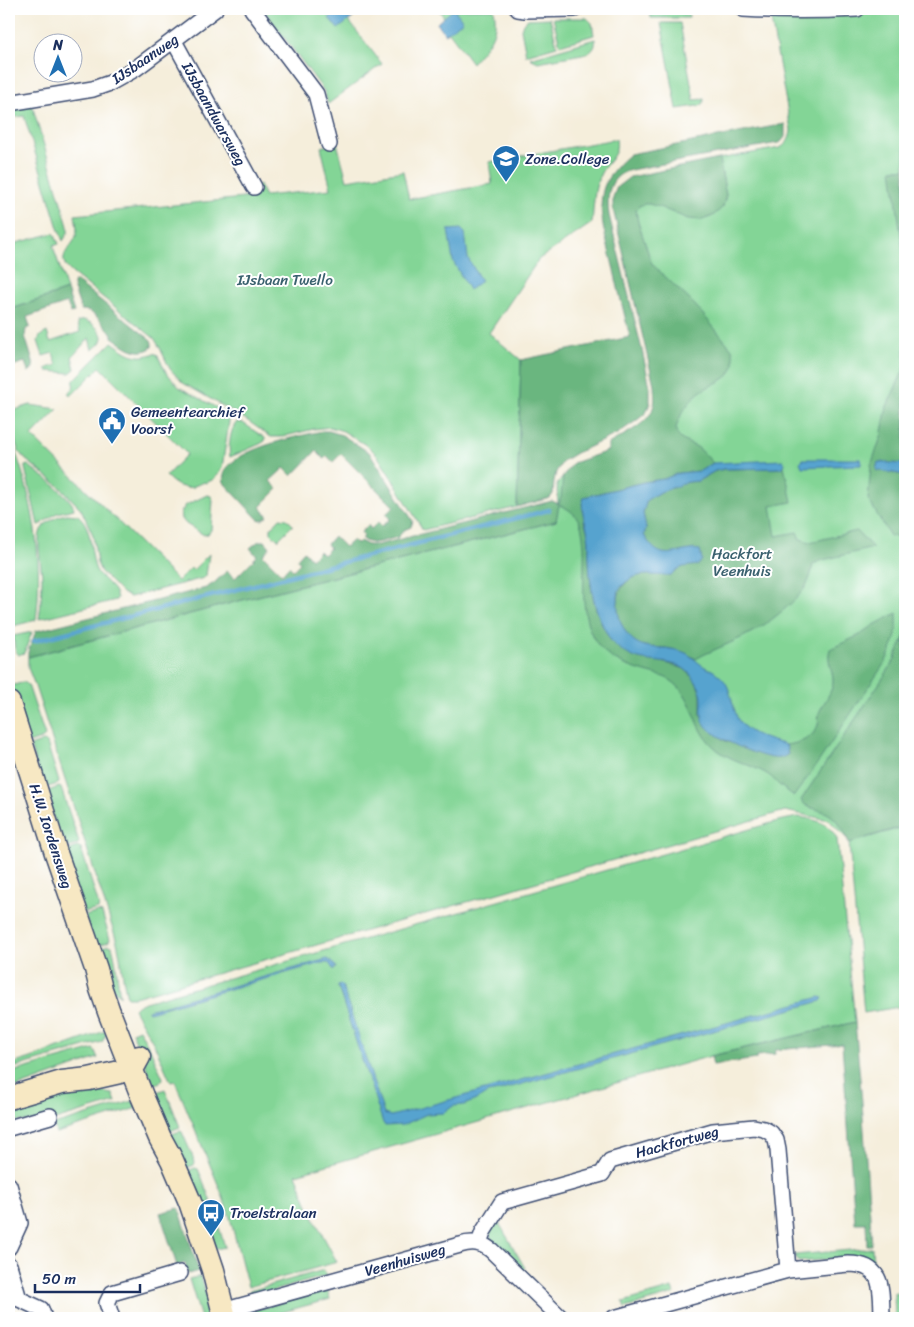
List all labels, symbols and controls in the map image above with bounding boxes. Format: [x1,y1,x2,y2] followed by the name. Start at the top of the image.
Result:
[105,27,184,92] street label: IJsbaanweg
[32,32,82,82] north arrow
[52,33,63,58] text: N
[174,56,253,171] street label: IJsbaandwarsweg
[491,144,521,183] school or university icon: Zone.College
[525,146,610,172] place label: Zone.College
[236,267,333,293] park label: IJsbaan Twello
[131,399,246,442] place label: Gemeentearchief Voorst
[97,406,127,445] public building icon: Gemeentearchief Voorst
[712,541,773,584] park label: Hackfort Veenhuis
[22,780,80,892] street label: H.W. Iordensweg
[632,1118,722,1166] street label: Hackfortweg
[196,1198,226,1237] bus stop icon: Troelstralaan
[230,1200,317,1226] place label: Troelstralaan
[361,1236,449,1284] street label: Veenhuisweg
[35,1262,140,1294] scale bar
[42,1266,77,1292] text: 50 m

